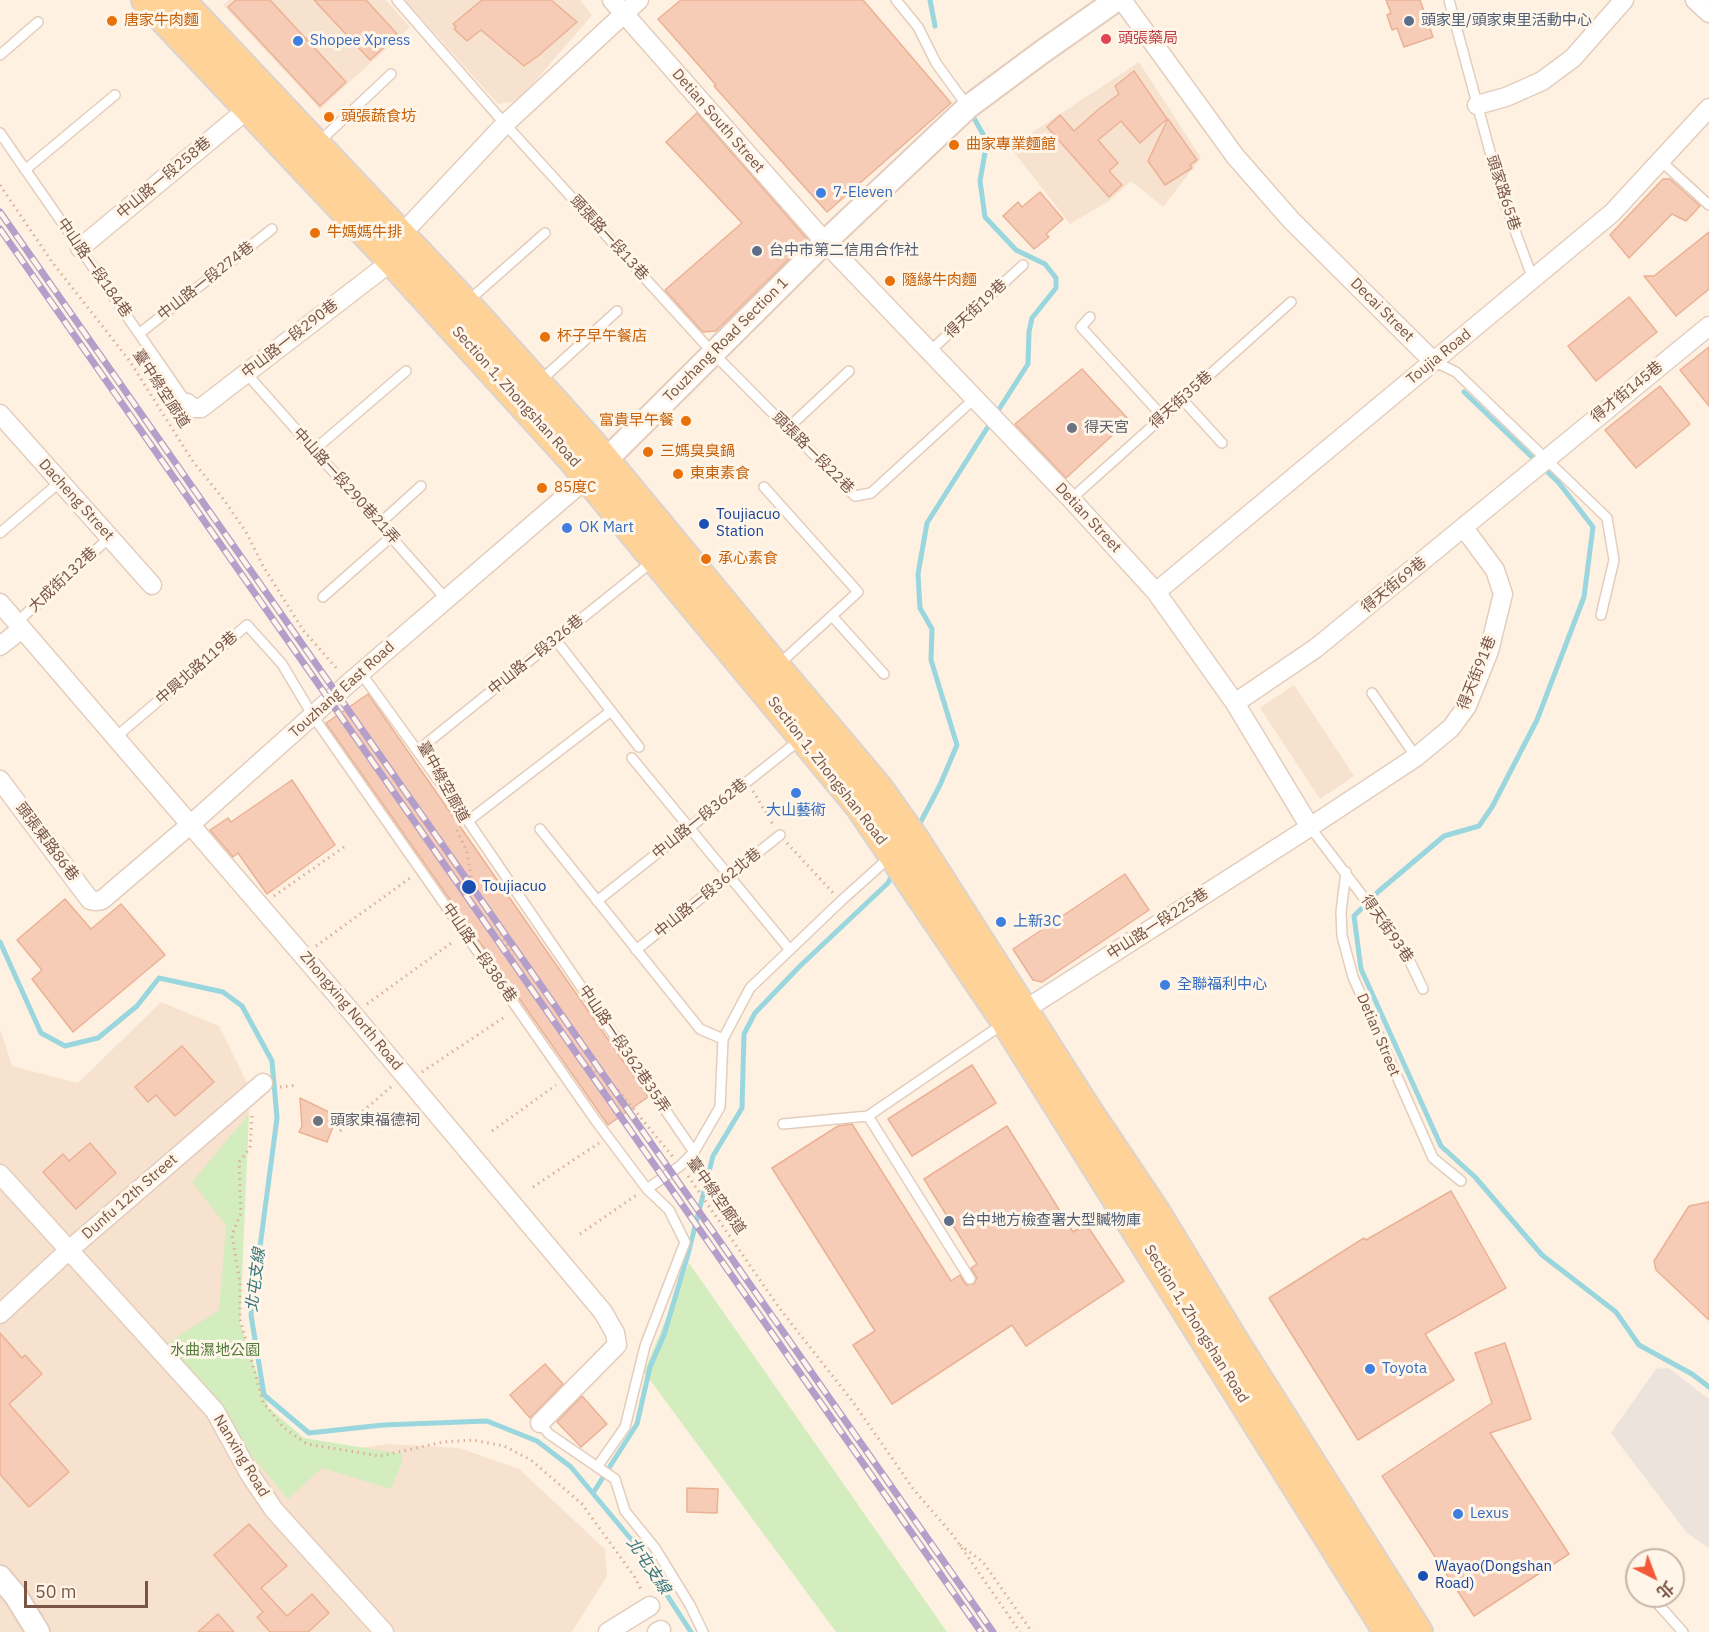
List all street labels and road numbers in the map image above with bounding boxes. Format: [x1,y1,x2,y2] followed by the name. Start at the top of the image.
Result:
[668,65,768,177] street label: Detian South Street
[113,134,215,222] street label: 中山路一段258巷
[1482,153,1524,233] street label: 頭家路65巷
[566,192,652,284] street label: 頭張路一段13巷
[53,215,135,321] street label: 中山路一段184巷
[154,238,258,324] street label: 中山路一段274巷
[660,274,792,406] street label: Touzhang Road Section 1
[1347,275,1417,345] street label: Decai Street
[941,276,1011,342] street label: 得天街19巷
[238,296,342,382] street label: 中山路一段290巷
[448,323,584,471] street label: Section 1, Zhongshan Road
[1403,325,1475,389] street label: Toujia Road
[129,346,193,432] street label: 臺中綠空廊道
[1588,358,1666,426] street label: 得才街145巷
[1146,367,1216,433] street label: 得天街35巷
[768,408,858,498] street label: 頭張路一段22巷
[289,424,403,548] street label: 中山路一段290巷21弄
[35,456,117,544] street label: Dacheng Street
[1051,479,1125,557] street label: Detian Street
[25,544,101,616] street label: 大成街132巷
[1358,553,1430,617] street label: 得天街69巷
[485,611,587,699] street label: 中山路一段326巷
[153,628,241,708] street label: 中興北路119巷
[1454,633,1500,713] street label: 得天街91巷
[286,638,398,742] street label: Touzhang East Road
[764,693,890,849] street label: Section 1, Zhongshan Road
[413,738,473,826] street label: 臺中綠空廊道
[649,775,751,863] street label: 中山路一段362巷
[12,799,82,885] street label: 頭張東路86巷
[651,844,765,942] street label: 中山路一段362北巷
[1104,885,1212,963] street label: 中山路一段225巷
[1357,892,1417,966] street label: 得天街93巷
[438,900,520,1006] street label: 中山路一段386巷
[296,948,406,1074] street label: Zhongxing North Road
[575,982,673,1116] street label: 中山路一段362巷35弄
[1352,991,1404,1079] street label: Detian Street
[79,1151,181,1243] street label: Dunfu 12th Street
[683,1154,749,1238] street label: 臺中綠空廊道
[1140,1242,1252,1406] street label: Section 1, Zhongshan Road
[209,1412,273,1500] street label: Nanxing Road

